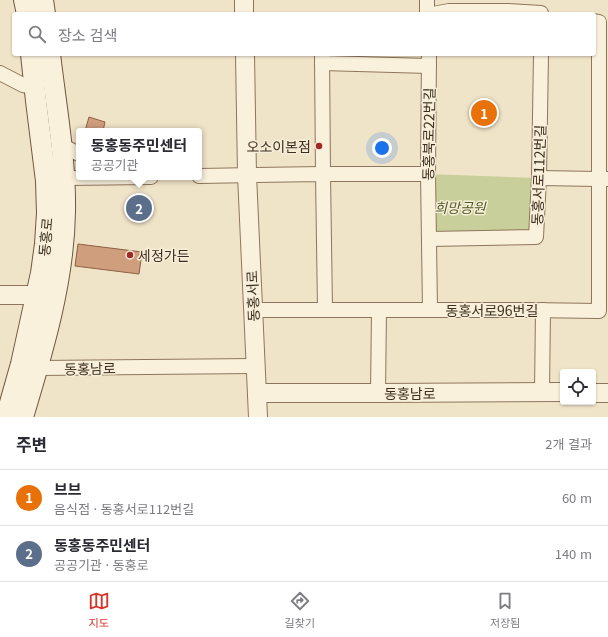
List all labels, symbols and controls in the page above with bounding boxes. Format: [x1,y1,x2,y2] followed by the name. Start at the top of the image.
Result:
[12,12,596,56] search box
[26,23,48,45] icon: search
[58,24,117,45] text: 장소 검색
[417,87,439,181] street label: 동홍북로22번길
[471,98,497,128] pin: 1
[526,124,550,226] street label: 동홍서로112번길
[76,128,202,180] popup
[91,134,187,155] text: 동홍동주민센터
[247,136,311,156] place label: 오소이본점
[372,138,392,158] your location
[314,141,324,151] marker: 오소이본점
[91,155,139,174] text: 공공기관
[126,193,152,223] pin: 2
[434,197,487,217] park label: 희망공원
[33,217,57,257] street label: 동홍로
[138,245,190,265] place label: 세정가든
[125,250,135,260] marker: 세정가든
[241,270,263,322] street label: 동홍서로
[446,300,538,320] street label: 동홍서로96번길
[64,358,116,378] street label: 동홍남로
[560,369,596,405] map controls
[560,369,596,405] button: locate
[384,383,436,403] street label: 동홍남로
[16,431,47,456] text: 주변
[545,434,592,453] text: 2개 결과
[54,478,82,499] text: 브브
[25,488,33,507] text: 1
[562,488,592,507] text: 60 m
[54,499,194,518] text: 음식점 · 동홍서로112번길
[54,534,151,555] text: 동홍동주민센터
[25,544,33,563] text: 2
[555,544,592,563] text: 140 m
[54,555,149,574] text: 공공기관 · 동홍로
[88,590,110,630] tab: 지도
[285,590,315,630] tab: 길찾기
[490,590,520,630] tab: 저장됨

